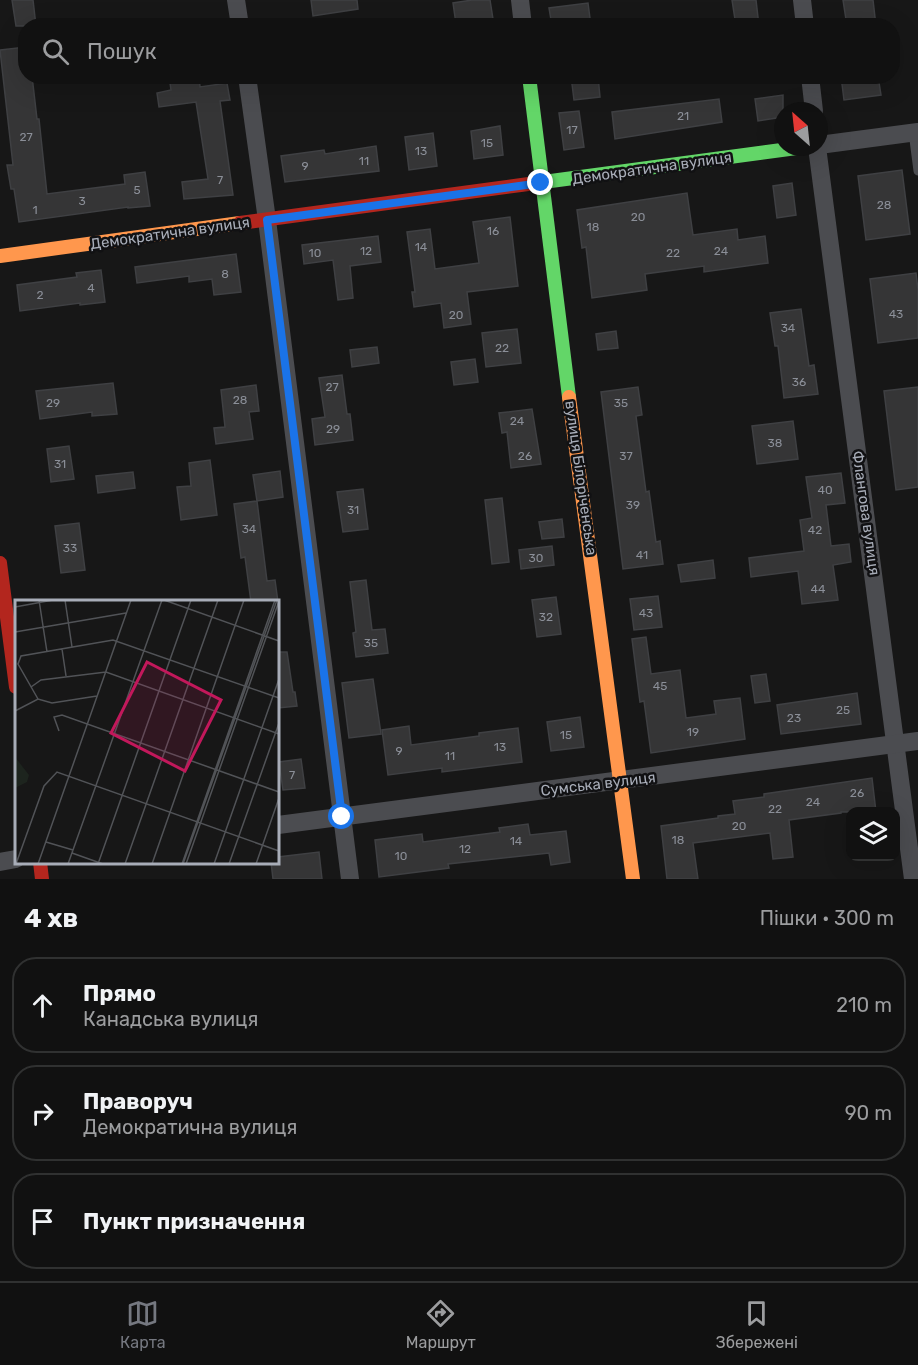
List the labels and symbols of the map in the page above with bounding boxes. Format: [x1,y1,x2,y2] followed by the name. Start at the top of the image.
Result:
[774,102,828,156] north arrow
[677,109,689,123] house number: 21
[566,123,578,137] house number: 17
[19,130,33,144] house number: 27
[481,136,493,150] house number: 15
[415,144,427,158] house number: 13
[571,148,733,188] street label: Демократична вулиця
[359,154,369,168] house number: 11
[301,159,309,173] house number: 9
[527,169,553,195] route end
[217,173,223,187] house number: 7
[133,183,141,197] house number: 5
[78,194,86,208] house number: 3
[877,198,891,212] house number: 28
[32,203,38,217] house number: 1
[631,210,645,224] house number: 20
[89,213,251,253] street label: Демократична вулиця
[587,220,599,234] house number: 18
[487,224,499,238] house number: 16
[415,240,428,254] house number: 14
[360,244,372,258] house number: 12
[714,244,729,258] house number: 24
[309,246,321,260] house number: 10
[666,246,680,260] house number: 22
[221,267,229,281] house number: 8
[87,281,95,295] house number: 4
[36,288,44,302] house number: 2
[889,307,903,321] house number: 43
[449,308,463,322] house number: 20
[781,321,796,335] house number: 34
[495,341,509,355] house number: 22
[792,375,806,389] house number: 36
[325,380,339,394] house number: 27
[233,393,247,407] house number: 28
[46,396,60,410] house number: 29
[614,396,628,410] house number: 35
[561,399,601,557] street label: вулиця Білоріченська
[510,414,525,428] house number: 24
[326,422,340,436] house number: 29
[768,436,782,450] house number: 38
[518,449,532,463] house number: 26
[619,449,633,463] house number: 37
[848,450,884,576] street label: Флангова вулиця
[54,457,66,471] house number: 31
[817,483,833,497] house number: 40
[626,498,640,512] house number: 39
[347,503,359,517] house number: 31
[242,522,257,536] house number: 34
[808,523,822,537] house number: 42
[63,541,77,555] house number: 33
[636,548,648,562] house number: 41
[529,551,543,565] house number: 30
[811,582,826,596] house number: 44
[15,600,279,864] inset map
[639,606,653,620] house number: 43
[539,610,553,624] house number: 32
[364,636,378,650] house number: 35
[653,679,667,693] house number: 45
[836,703,850,717] house number: 25
[787,711,801,725] house number: 23
[687,725,699,739] house number: 19
[560,728,572,742] house number: 15
[494,740,506,754] house number: 13
[395,744,403,758] house number: 9
[445,749,455,763] house number: 11
[289,768,295,782] house number: 7
[539,768,657,800] street label: Сумська вулиця
[850,786,864,800] house number: 26
[806,795,821,809] house number: 24
[768,802,782,816] house number: 22
[328,803,354,829] route start
[732,819,746,833] house number: 20
[672,833,684,847] house number: 18
[510,834,523,848] house number: 14
[459,842,471,856] house number: 12
[395,849,407,863] house number: 10

